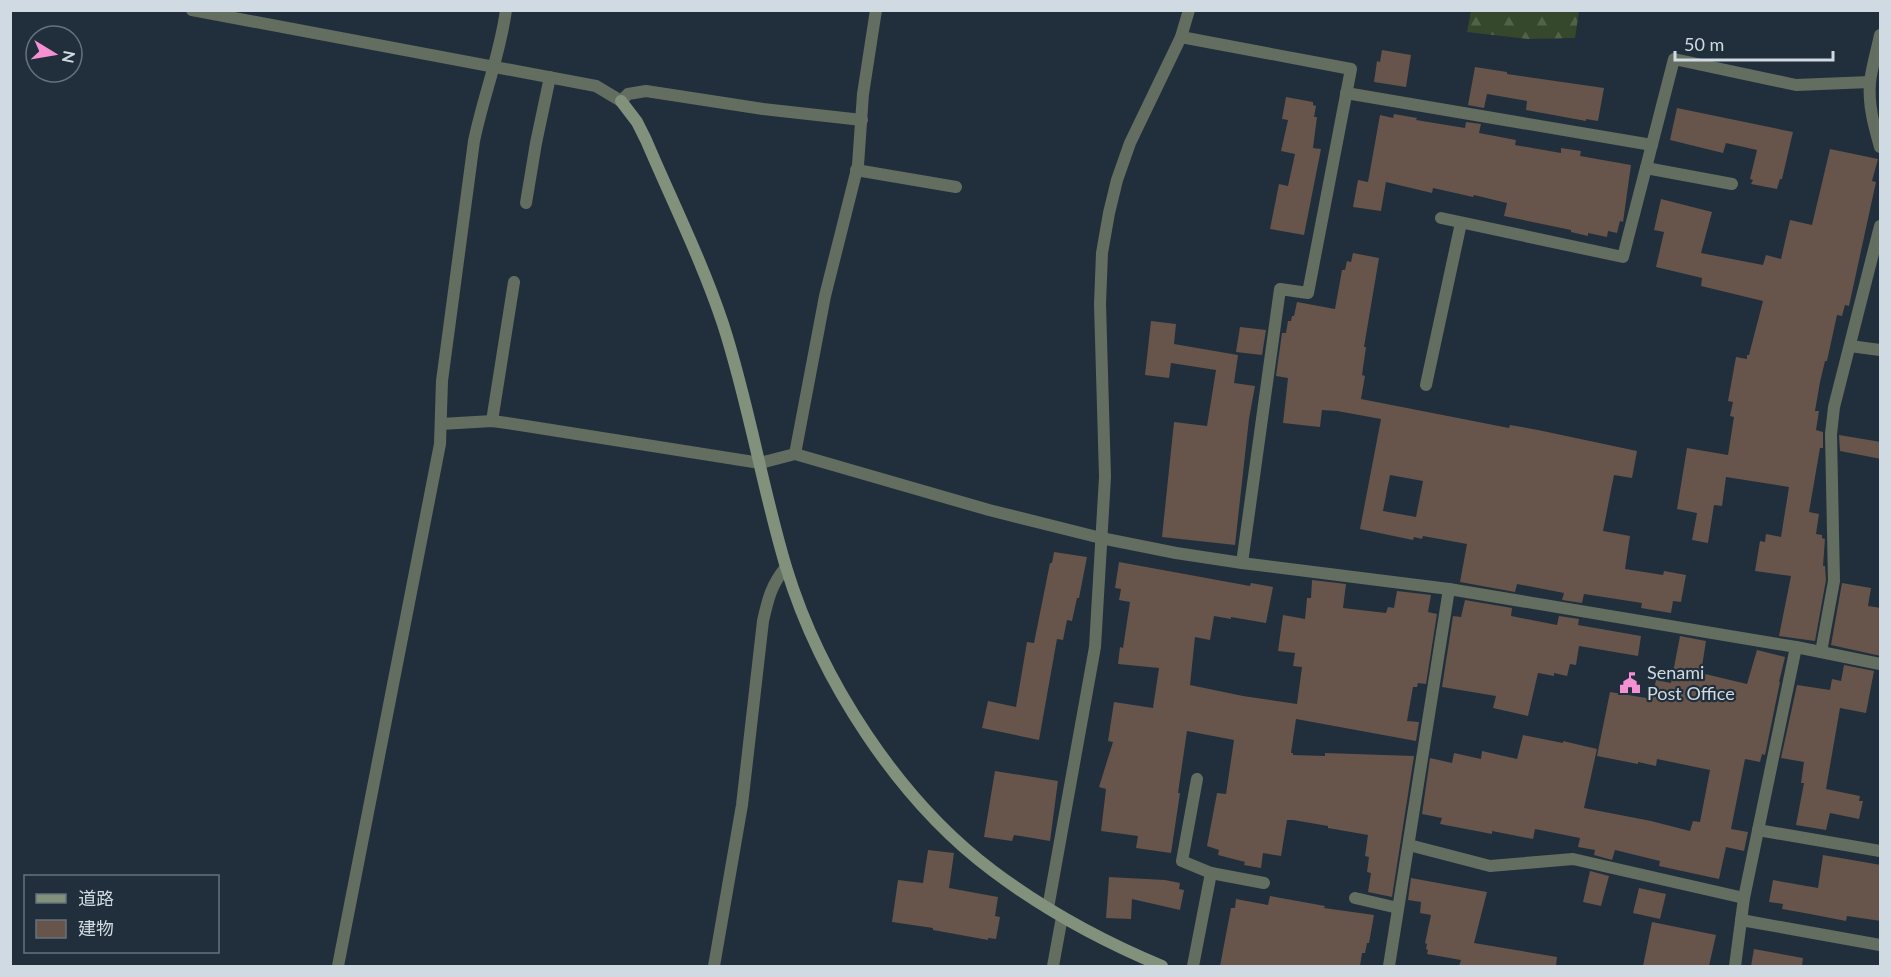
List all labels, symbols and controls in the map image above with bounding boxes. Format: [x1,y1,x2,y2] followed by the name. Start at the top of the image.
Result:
[24,24,84,84] north arrow
[1675,24,1832,62] scale bar
[1684,33,1724,55] text: 50 m
[59,49,80,65] text: N
[1647,661,1735,704] place label: Senami Post Office
[1618,671,1642,695] public building icon: Senami Post Office
[24,875,219,953] legend
[78,887,114,909] text: 道路
[78,917,114,939] text: 建物

